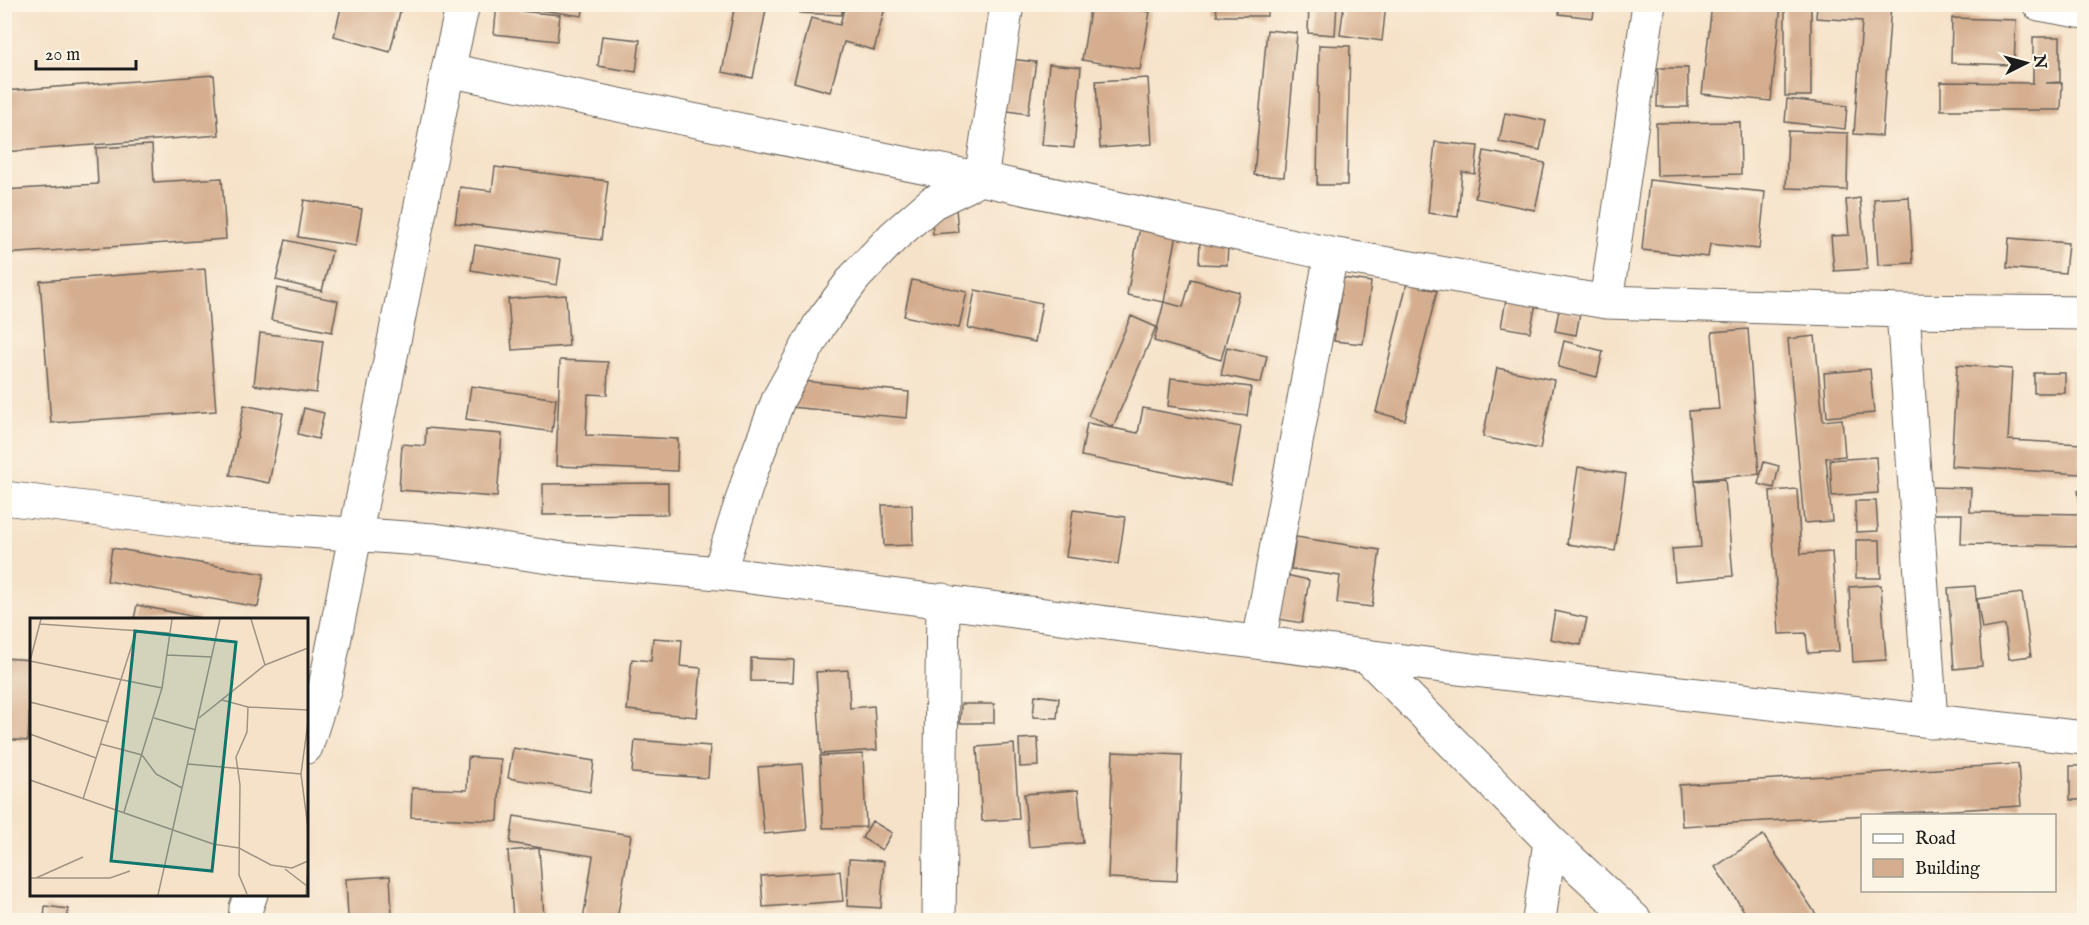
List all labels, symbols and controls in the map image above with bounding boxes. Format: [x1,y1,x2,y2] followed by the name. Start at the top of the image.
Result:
[36,33,136,71] scale bar
[1996,33,2056,93] north arrow
[45,44,80,67] text: 20 m
[2028,53,2050,70] text: N
[30,618,308,895] inset map
[1861,814,2056,892] legend
[1915,828,1956,851] text: Road
[1915,858,1980,881] text: Building

